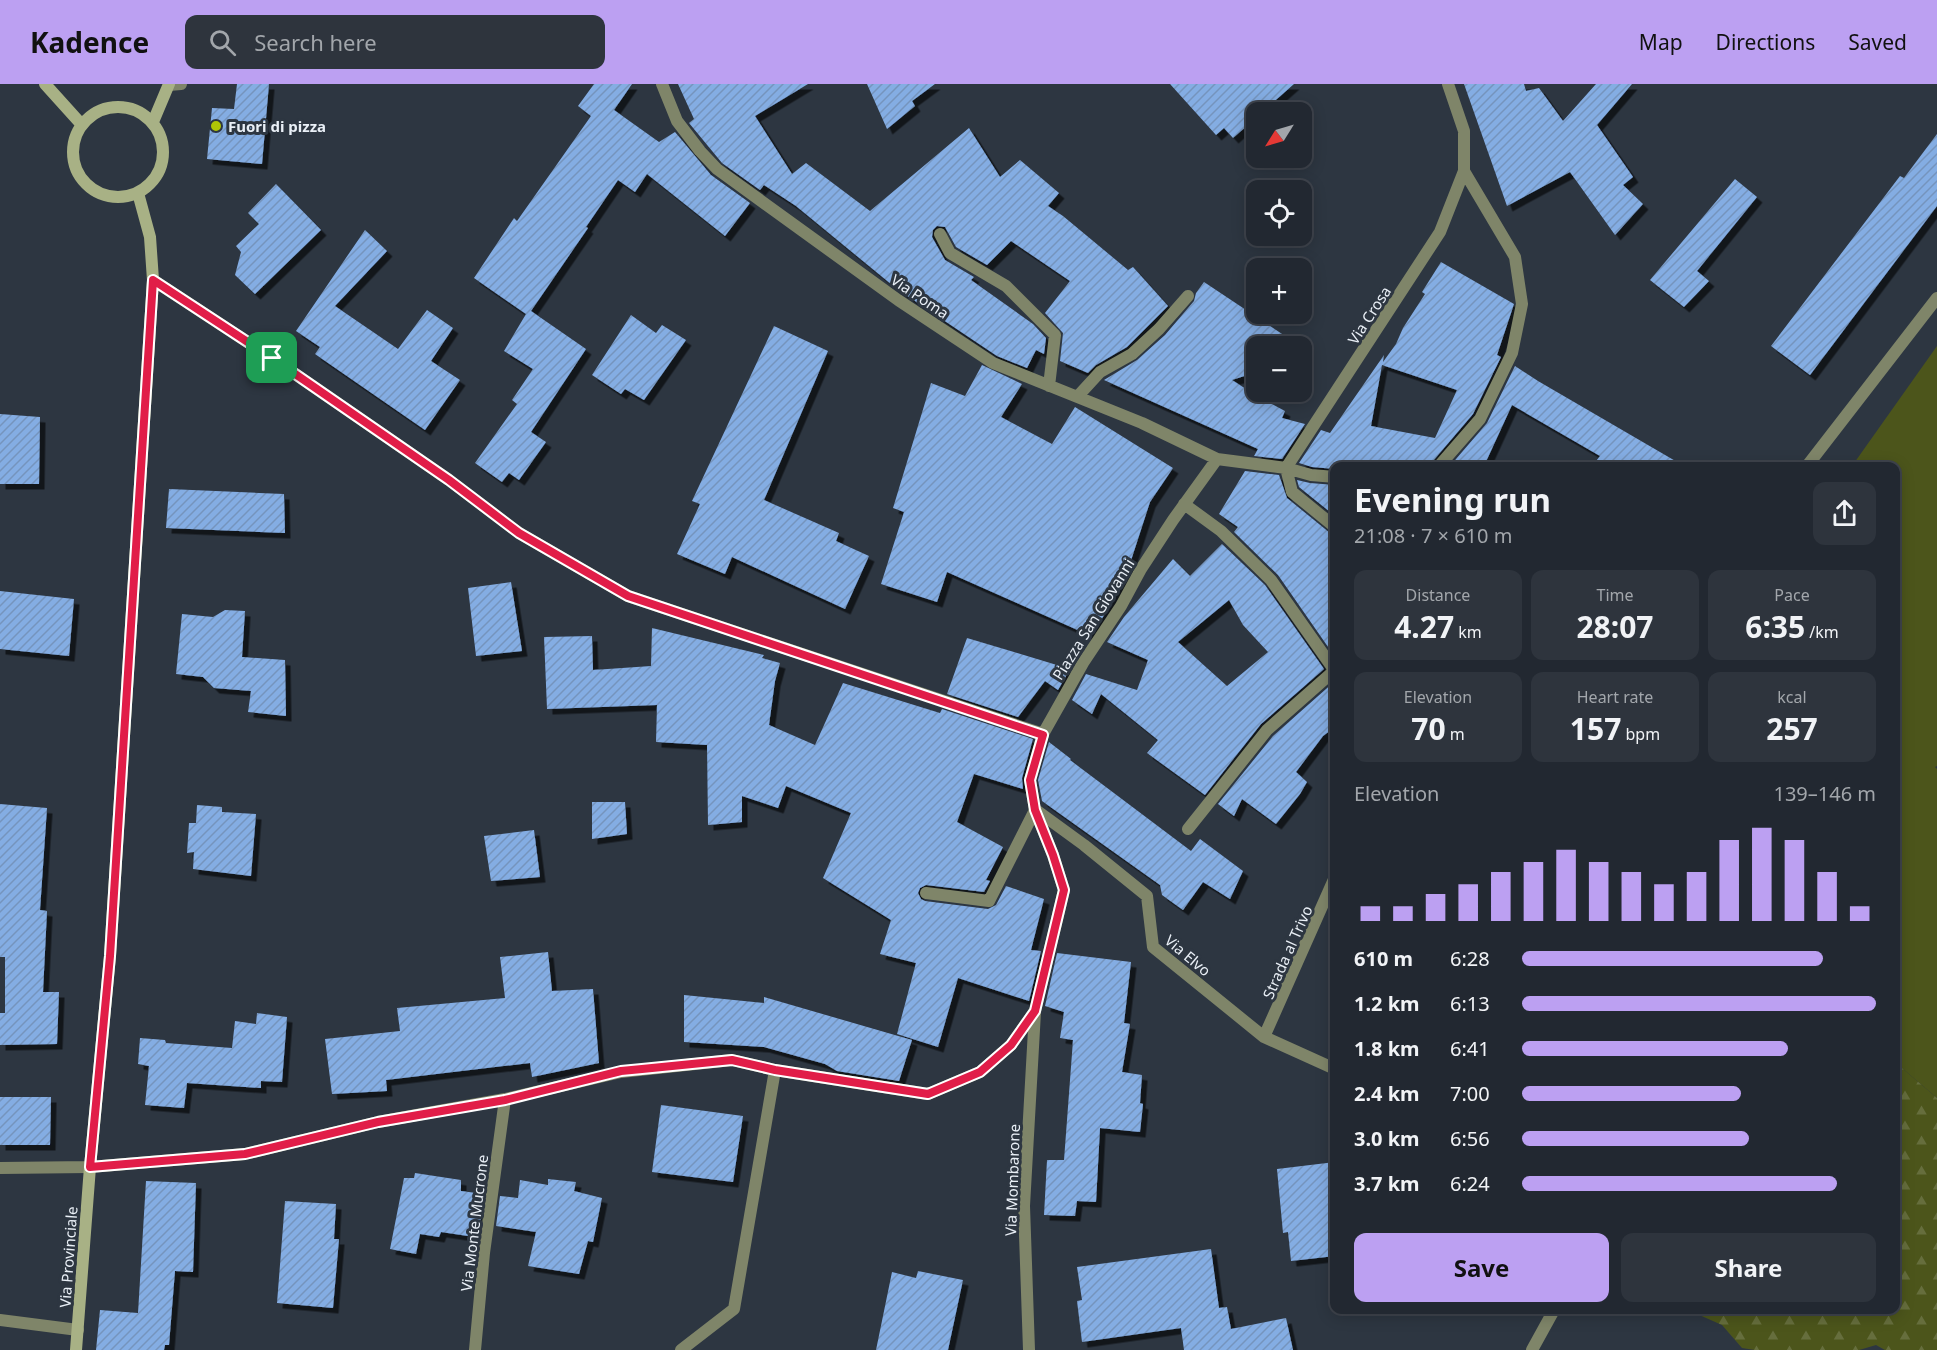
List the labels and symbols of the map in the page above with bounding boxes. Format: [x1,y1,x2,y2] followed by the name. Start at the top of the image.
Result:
[1246,102,1312,168] north arrow
[228,116,326,136] place label: Fuori di pizza
[209,119,223,133] marker: Fuori di pizza
[887,269,953,323] street label: Via Poma
[1343,282,1395,348] street label: Via Crosa
[246,332,297,383] pin
[1048,555,1138,683] street label: Piazza San Giovanni
[1258,902,1316,1002] street label: Strada al Trivo
[1161,930,1215,980] street label: Via Elvo
[1000,1124,1024,1236] street label: Via Mombarone
[456,1153,492,1293] street label: Via Monte Mucrone
[54,1206,82,1308] street label: Via Provinciale

